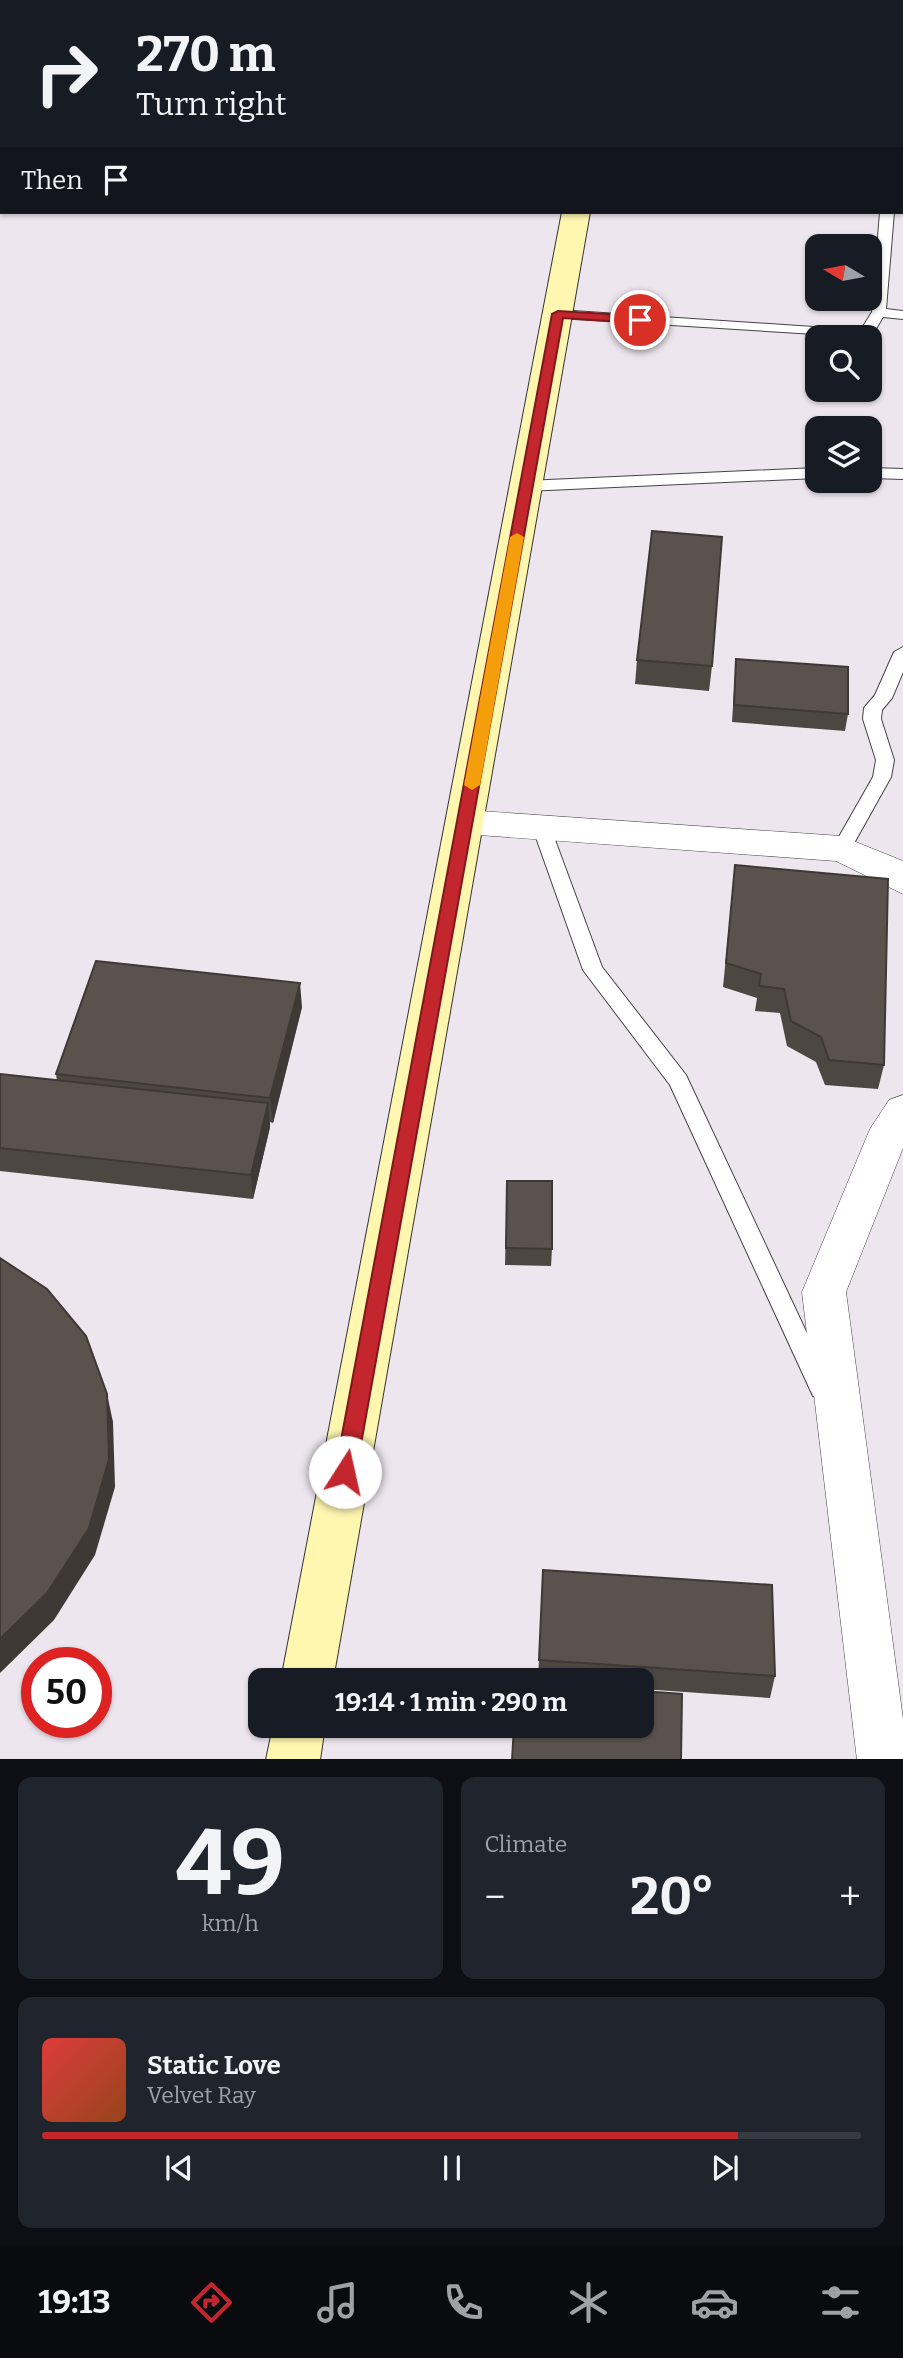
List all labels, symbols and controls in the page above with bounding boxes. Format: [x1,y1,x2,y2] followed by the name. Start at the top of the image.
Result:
[136,25,276,84] text: 270 m
[21,28,112,119] icon: right
[136,85,287,123] text: Turn right
[97,161,135,199] icon: arrive
[21,165,83,196] text: Then
[805,234,882,312] north arrow
[805,234,882,493] map controls
[610,290,670,350] pin
[621,301,659,339] icon: arrive
[805,325,882,402] button: search
[805,416,882,493] button: layers
[308,1435,382,1509] position arrow
[21,1647,112,1738] speed limit sign: 50
[335,1687,567,1718] text: 19:14 · 1 min · 290 m
[176,1809,285,1918] text: 49
[485,1830,567,1858] text: Climate
[630,1865,715,1928] text: 20°
[485,1874,505,1920] text: −
[839,1874,861,1920] text: +
[202,1909,259,1937] text: km/h
[147,2050,281,2081] text: Static Love
[147,2081,256,2109] text: Velvet Ray
[160,2149,198,2187] icon: previous
[433,2149,471,2187] icon: pause
[706,2149,744,2187] icon: next
[187,2278,236,2327] icon: directions
[313,2278,362,2327] icon: music
[439,2278,488,2327] icon: phone
[564,2278,613,2327] icon: climate
[690,2278,739,2327] icon: car
[816,2278,865,2327] icon: filters
[38,2283,111,2321] text: 19:13

